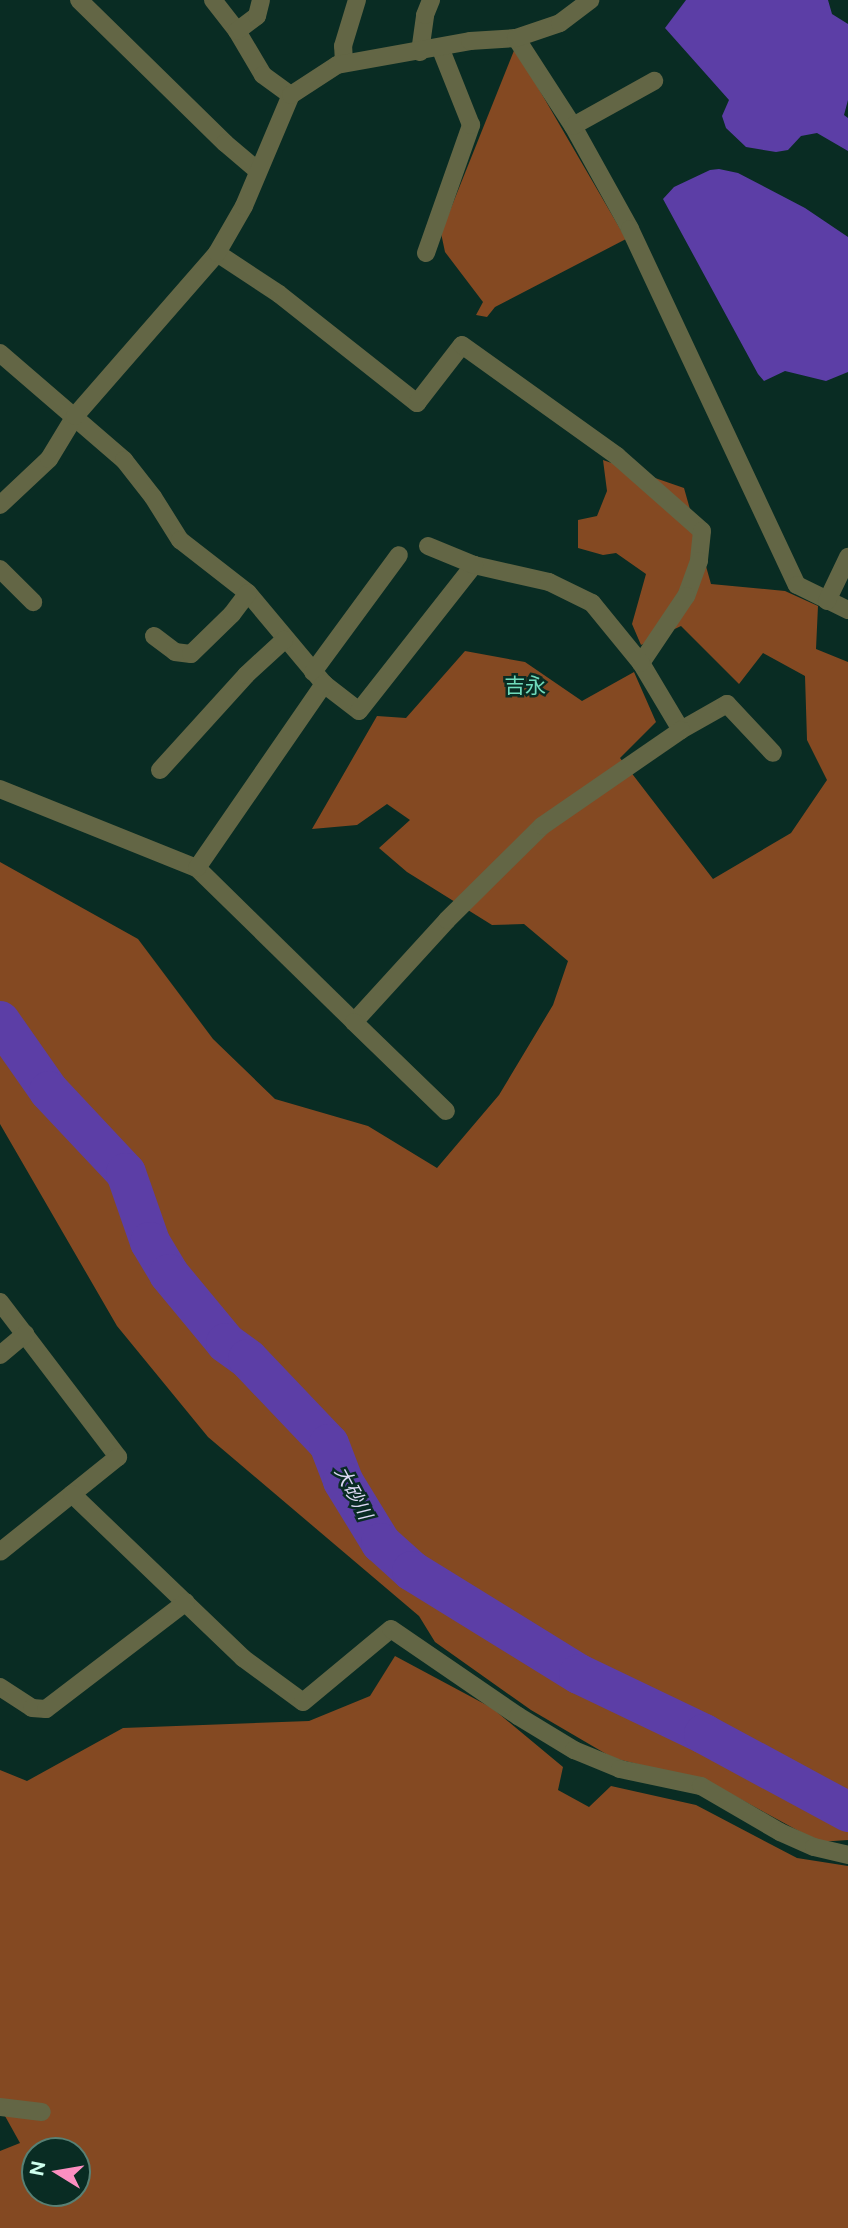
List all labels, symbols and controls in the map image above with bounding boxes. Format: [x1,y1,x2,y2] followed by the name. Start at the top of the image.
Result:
[504,673,546,699] district label: 吉永
[330,1462,376,1524] water label: 大砂川
[21,2137,91,2207] north arrow
[25,2159,50,2178] text: N

